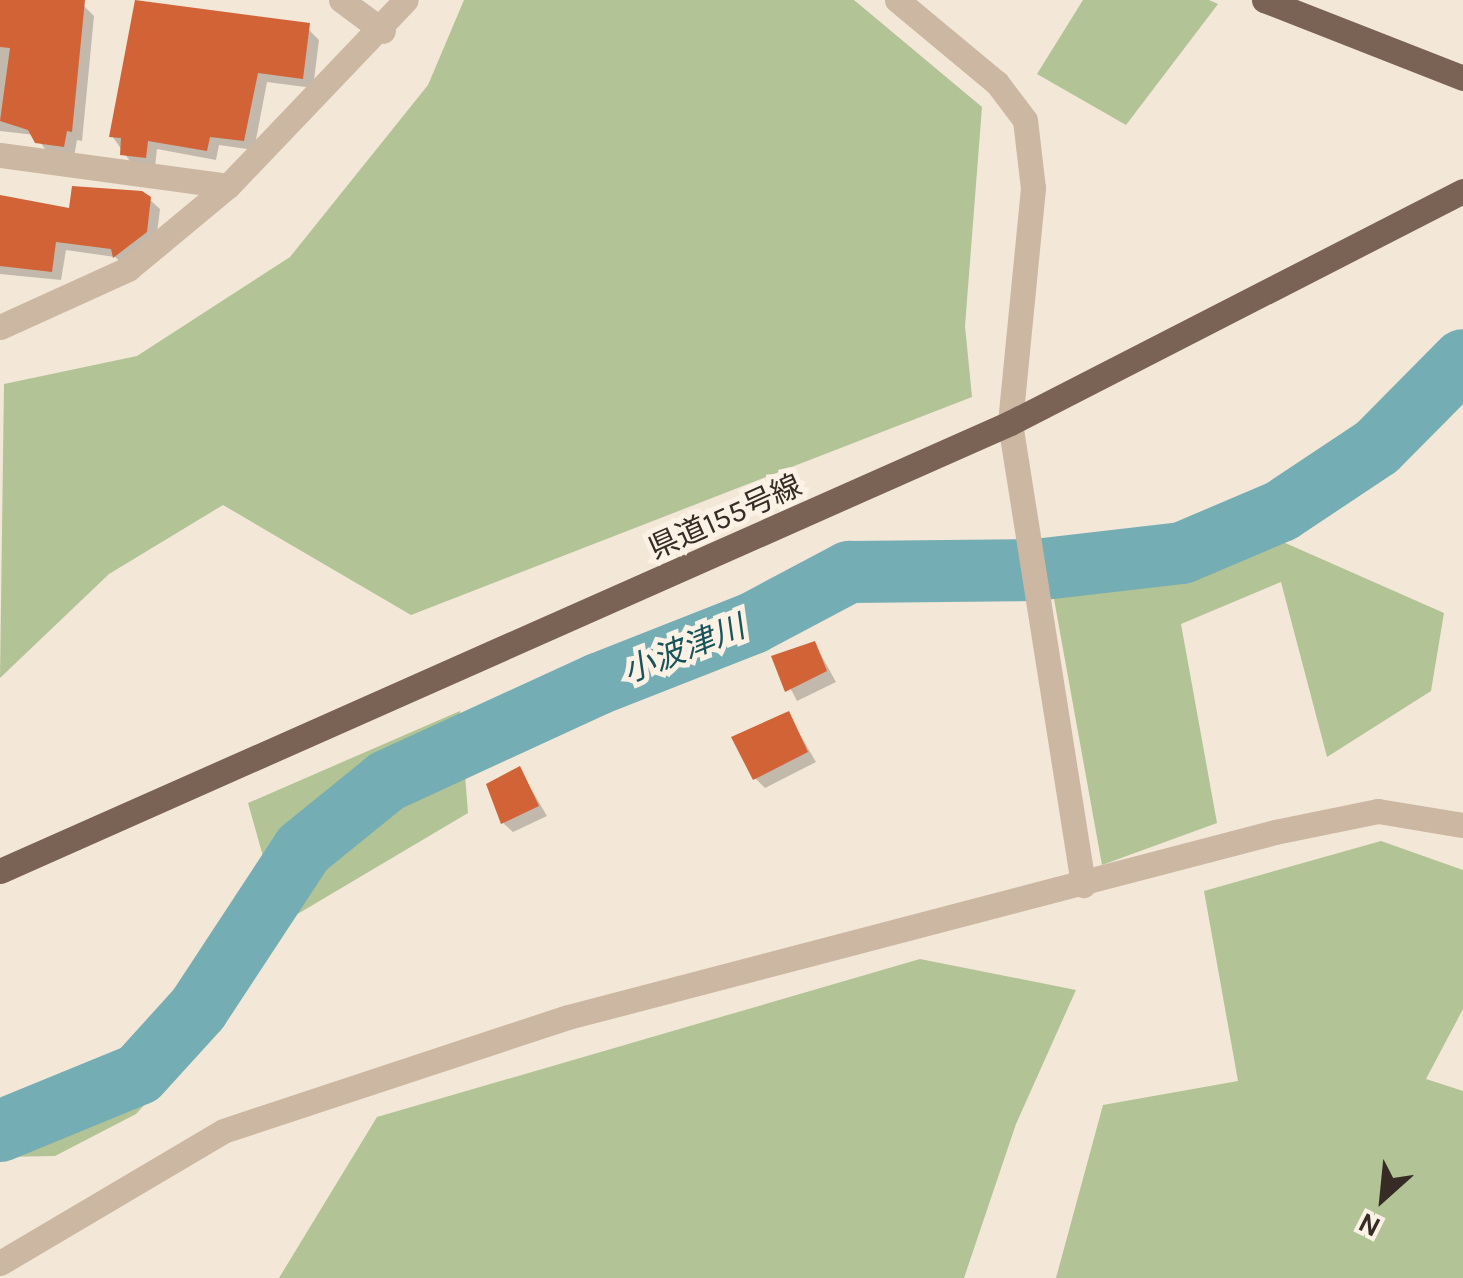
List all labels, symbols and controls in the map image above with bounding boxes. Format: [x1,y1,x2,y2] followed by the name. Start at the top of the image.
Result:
[643,467,807,567] street label: 県道155号線
[617,608,751,692] water label: 小波津川
[1333,1148,1433,1248] north arrow
[1353,1206,1386,1244] text: N

